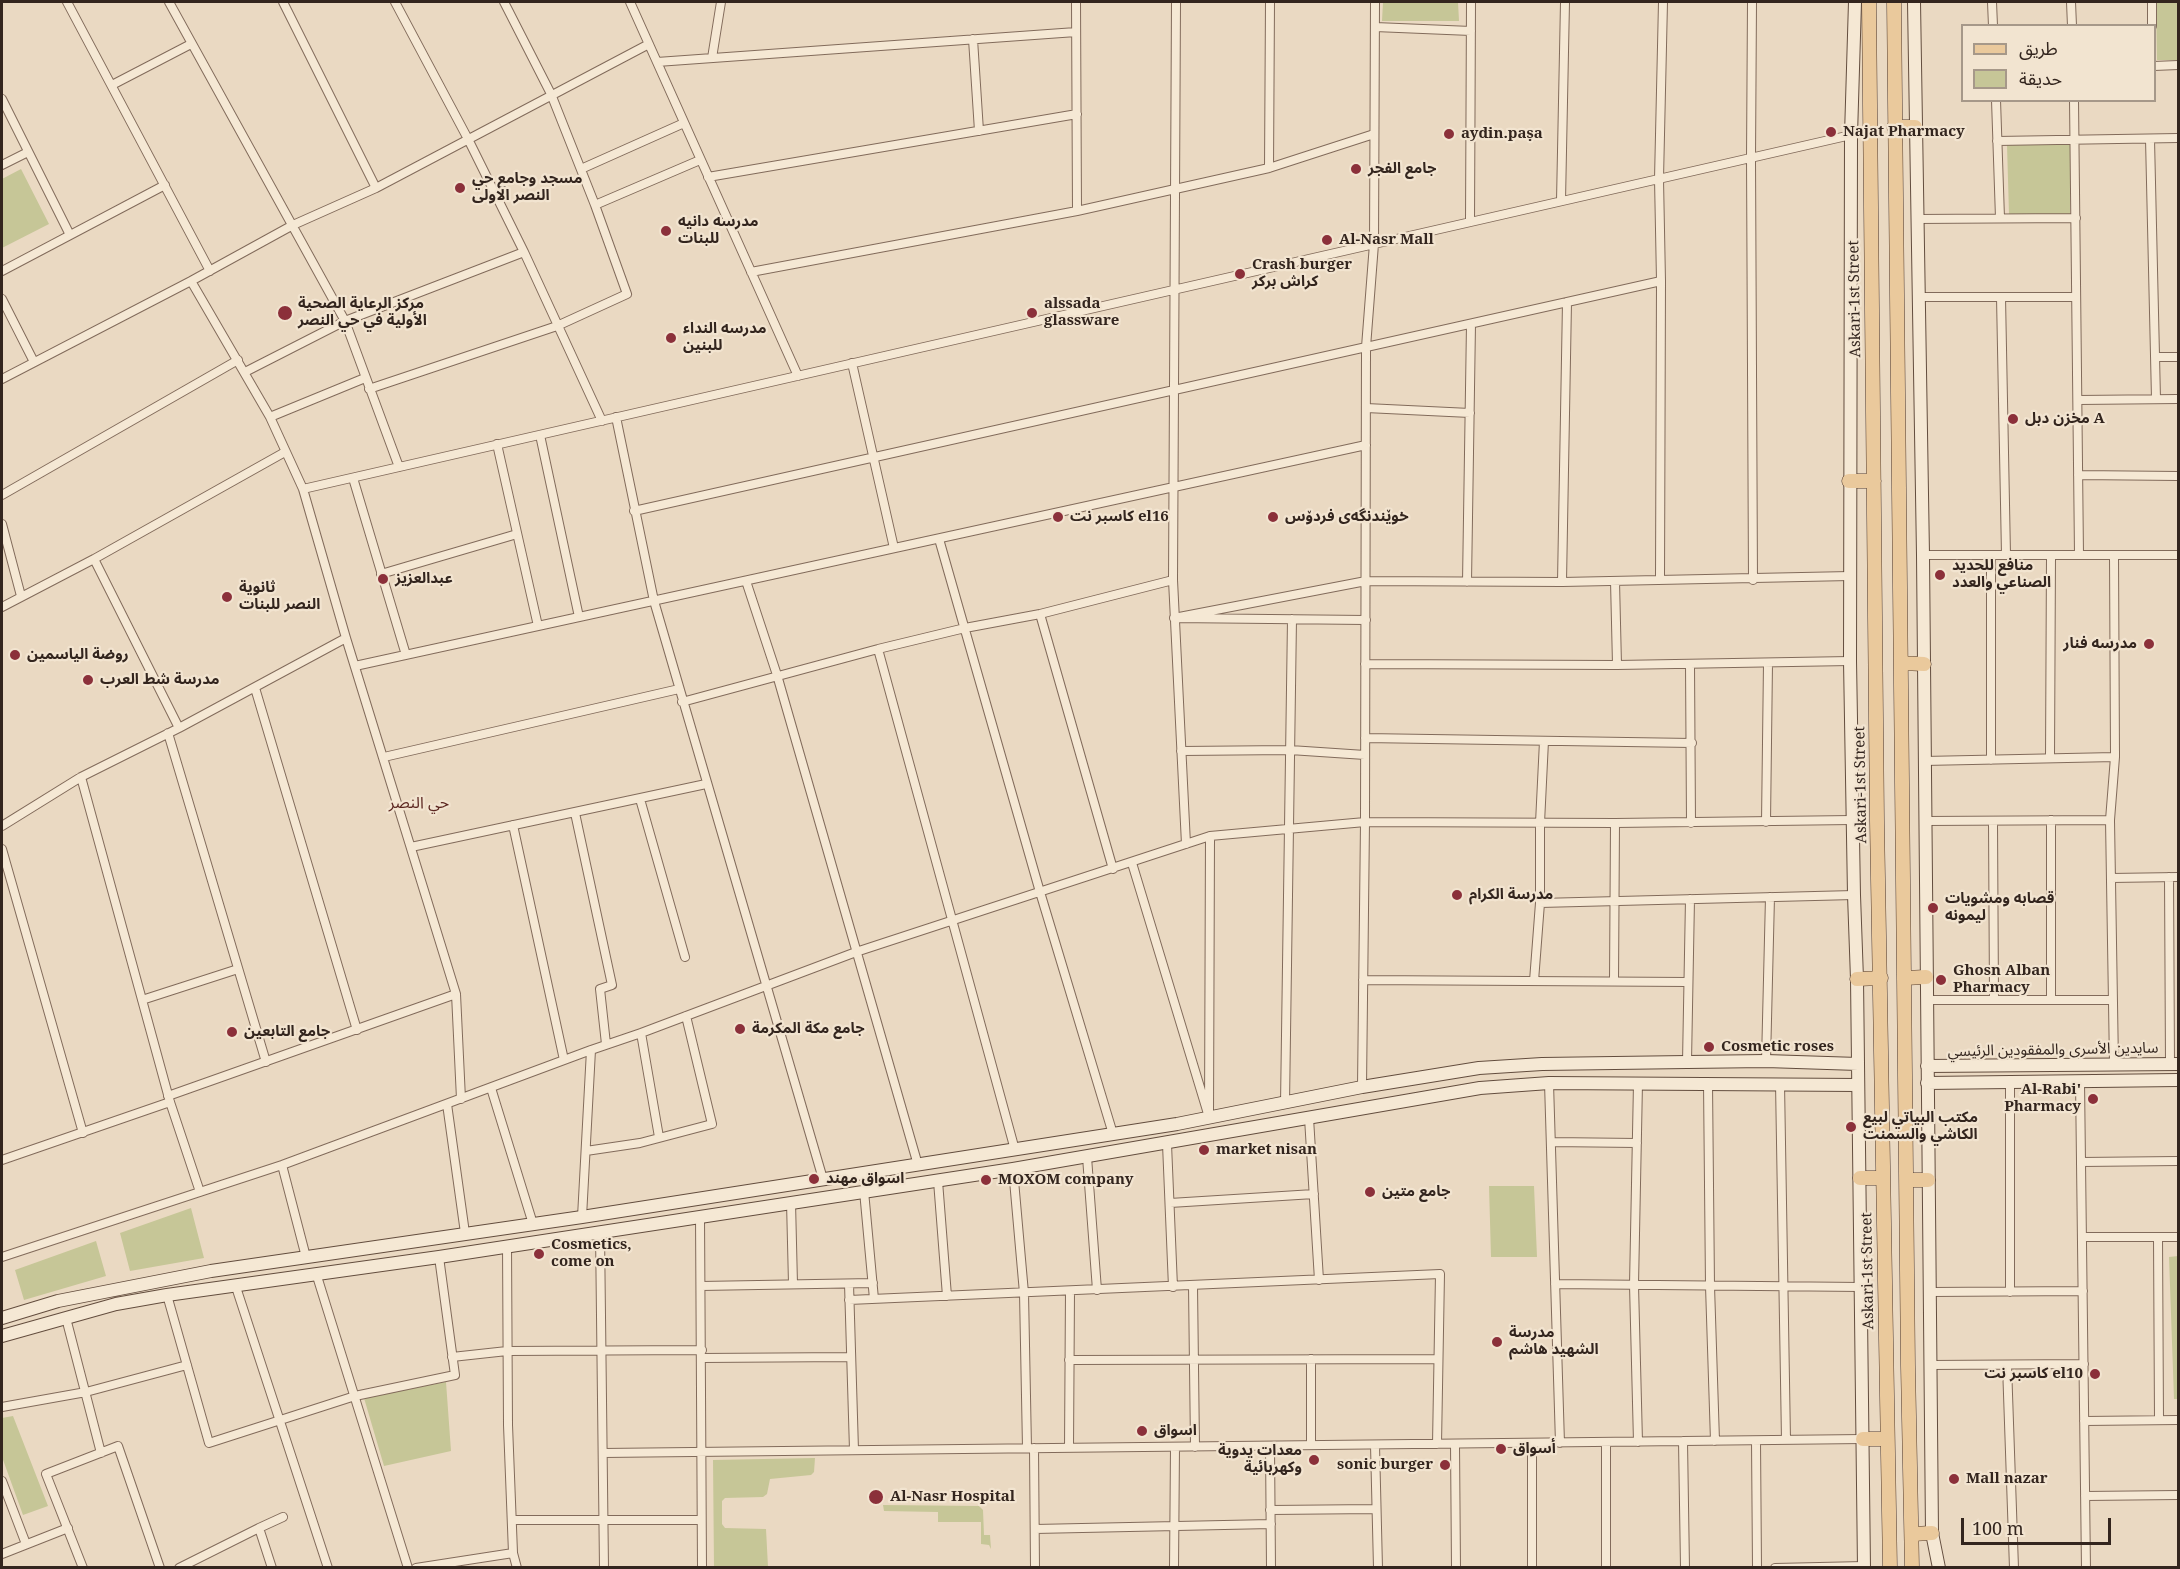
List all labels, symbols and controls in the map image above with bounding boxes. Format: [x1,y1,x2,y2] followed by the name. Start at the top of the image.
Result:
[1961,24,2156,102] legend
[2019,36,2058,60] text: طريق
[2019,66,2062,90] text: حديقة
[1843,123,1965,141] place label: Najat Pharmacy
[1461,125,1543,143] place label: aydin.paṣa
[1824,125,1838,139] marker: Najat Pharmacy
[1442,127,1456,141] marker: aydin.paṣa
[1368,160,1436,178] place label: جامع الفجر
[1349,162,1363,176] marker: جامع الفجر
[472,170,583,205] place label: مسجد وجامع حي النصر الاولى
[453,181,467,195] marker: مسجد وجامع حي النصر الاولى
[678,213,759,248] place label: مدرسه دانيه للبنات
[659,224,673,238] marker: مدرسه دانيه للبنات
[1339,231,1434,249] place label: Al-Nasr Mall
[1320,233,1334,247] marker: Al-Nasr Mall
[1845,240,1865,358] street label: Askari-1st Street
[1252,256,1352,291] place label: Crash burger كراش بركر
[1233,267,1247,281] marker: Crash burger كراش بركر
[298,295,427,330] place label: مركز الرعاية الصحية الأولية في حي النصر
[1044,295,1119,330] place label: alssada glassware
[276,304,294,322] marker: مركز الرعاية الصحية الأولية في حي النصر
[1025,306,1039,320] marker: alssada glassware
[683,320,766,355] place label: مدرسه النداء للبنين
[664,331,678,345] marker: مدرسه النداء للبنين
[2025,410,2105,428] place label: مخزن دبل A
[2006,412,2020,426] marker: مخزن دبل A
[1070,508,1169,526] place label: كاسبر نت el16
[1285,508,1409,526] place label: خوێندنگەی فردۆس
[1051,510,1065,524] marker: كاسبر نت el16
[1266,510,1280,524] marker: خوێندنگەی فردۆس
[1952,557,2051,592] place label: منافع للحديد الصناعي والعدد
[1933,568,1947,582] marker: منافع للحديد الصناعي والعدد
[395,570,453,588] place label: عبدالعزيز
[376,572,390,586] marker: عبدالعزيز
[239,579,320,614] place label: ثانوية النصر للبنات
[220,590,234,604] marker: ثانوية النصر للبنات
[2063,635,2137,653] place label: مدرسه فنار
[2142,637,2156,651] marker: مدرسه فنار
[27,646,129,664] place label: روضة الياسمين
[8,648,22,662] marker: روضة الياسمين
[100,671,219,689] place label: مدرسة شط العرب
[81,673,95,687] marker: مدرسة شط العرب
[1851,726,1871,844] street label: Askari-1st Street
[389,793,449,813] district label: حي النصر
[1469,886,1553,904] place label: مدرسة الكرام
[1450,888,1464,902] marker: مدرسة الكرام
[1945,890,2054,925] place label: قصابه ومشويات ليمونه
[1926,901,1940,915] marker: قصابه ومشويات ليمونه
[1953,962,2050,997] place label: Ghosn Alban Pharmacy
[1934,973,1948,987] marker: Ghosn Alban Pharmacy
[752,1020,865,1038] place label: جامع مكة المكرمة
[733,1022,747,1036] marker: جامع مكة المكرمة
[244,1023,330,1041] place label: جامع التابعين
[225,1025,239,1039] marker: جامع التابعين
[1721,1038,1834,1056] place label: Cosmetic roses
[1947,1039,2159,1061] street label: سايدين الأسرى والمفقودين الرئيسي
[1702,1040,1716,1054] marker: Cosmetic roses
[2004,1081,2081,1116] place label: Al-Rabi' Pharmacy
[2086,1092,2100,1106] marker: Al-Rabi' Pharmacy
[1863,1109,1978,1144] place label: مكتب البياتي لبيع الكاشي والسمنت
[1844,1120,1858,1134] marker: مكتب البياتي لبيع الكاشي والسمنت
[1216,1141,1317,1159] place label: market nisan
[1197,1143,1211,1157] marker: market nisan
[826,1170,904,1188] place label: اسواق مهند
[998,1171,1133,1189] place label: MOXOM company
[807,1172,821,1186] marker: اسواق مهند
[979,1173,993,1187] marker: MOXOM company
[1382,1183,1450,1201] place label: جامع متين
[1363,1185,1377,1199] marker: جامع متين
[1858,1212,1878,1330] street label: Askari-1st Street
[551,1236,632,1271] place label: Cosmetics, come on
[532,1247,546,1261] marker: Cosmetics, come on
[1509,1324,1599,1359] place label: مدرسة الشهيد هاشم
[1490,1335,1504,1349] marker: مدرسة الشهيد هاشم
[1984,1365,2083,1383] place label: كاسبر نت el10
[2088,1367,2102,1381] marker: كاسبر نت el10
[1154,1422,1197,1440] place label: اسواق
[1135,1424,1149,1438] marker: اسواق
[1513,1440,1556,1458] place label: أسواق
[1218,1442,1302,1477] place label: معدات يدوية وكهربائية
[1494,1442,1508,1456] marker: أسواق
[1307,1453,1321,1467] marker: معدات يدوية وكهربائية
[1337,1456,1433,1474] place label: sonic burger
[1438,1458,1452,1472] marker: sonic burger
[1966,1470,2048,1488] place label: Mall nazar
[1947,1472,1961,1486] marker: Mall nazar
[867,1488,885,1506] marker: Al-Nasr Hospital
[890,1488,1015,1506] place label: Al-Nasr Hospital
[1964,1506,2114,1544] scale bar
[1972,1516,2024,1540] text: 100 m

